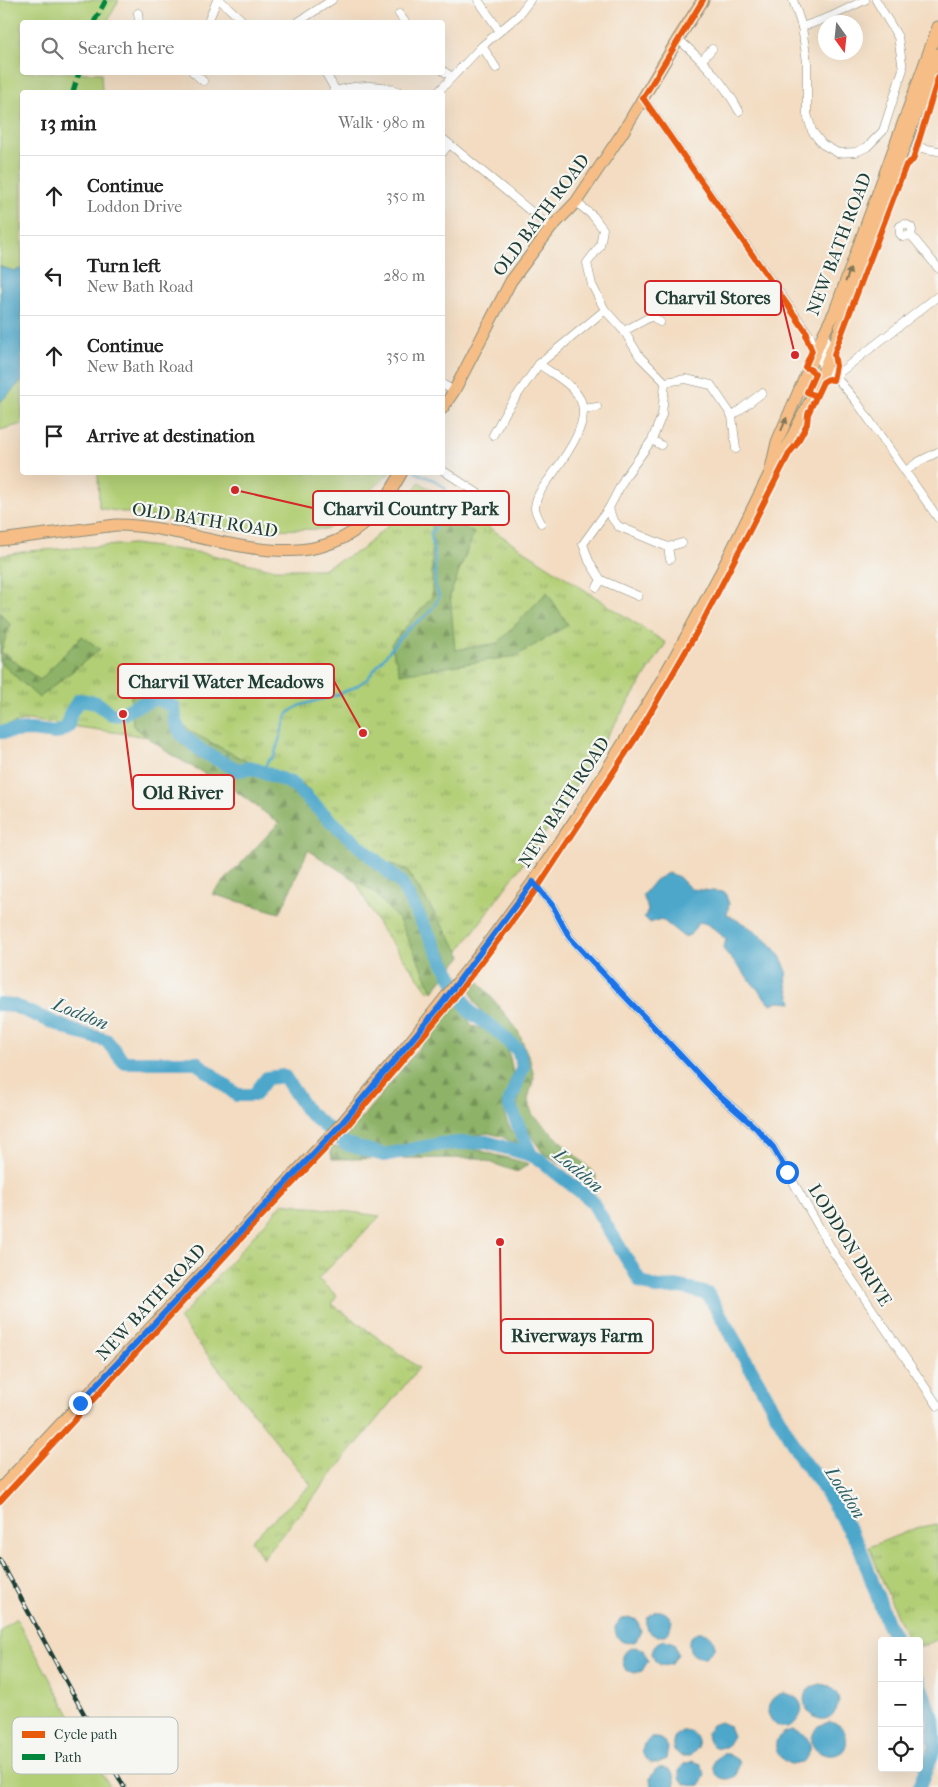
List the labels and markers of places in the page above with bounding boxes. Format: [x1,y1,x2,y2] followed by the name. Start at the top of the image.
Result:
[645,281,781,315] callout: Charvil Stores
[313,491,509,525] callout: Charvil Country Park
[118,664,334,698] callout: Charvil Water Meadows
[133,775,234,809] callout: Old River
[501,1319,653,1353] callout: Riverways Farm

